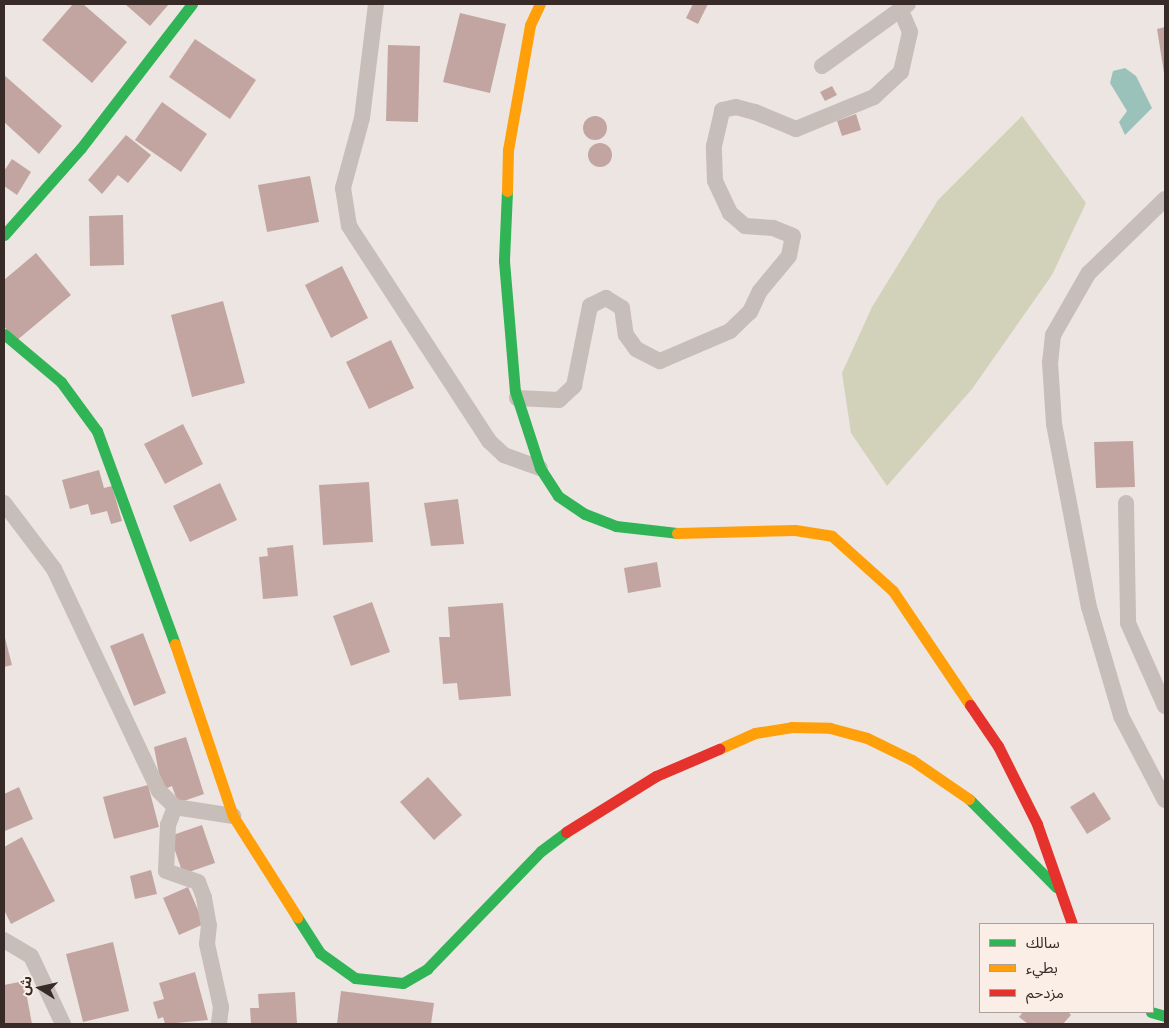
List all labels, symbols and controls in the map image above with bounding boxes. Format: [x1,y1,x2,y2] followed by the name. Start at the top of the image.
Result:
[979,923,1154,1013] legend
[1026,933,1060,951] text: سالك
[1026,958,1058,976] text: بطيء
[15,963,65,1013] north arrow
[15,974,35,996] text: ش
[1026,983,1064,1001] text: مزدحم

